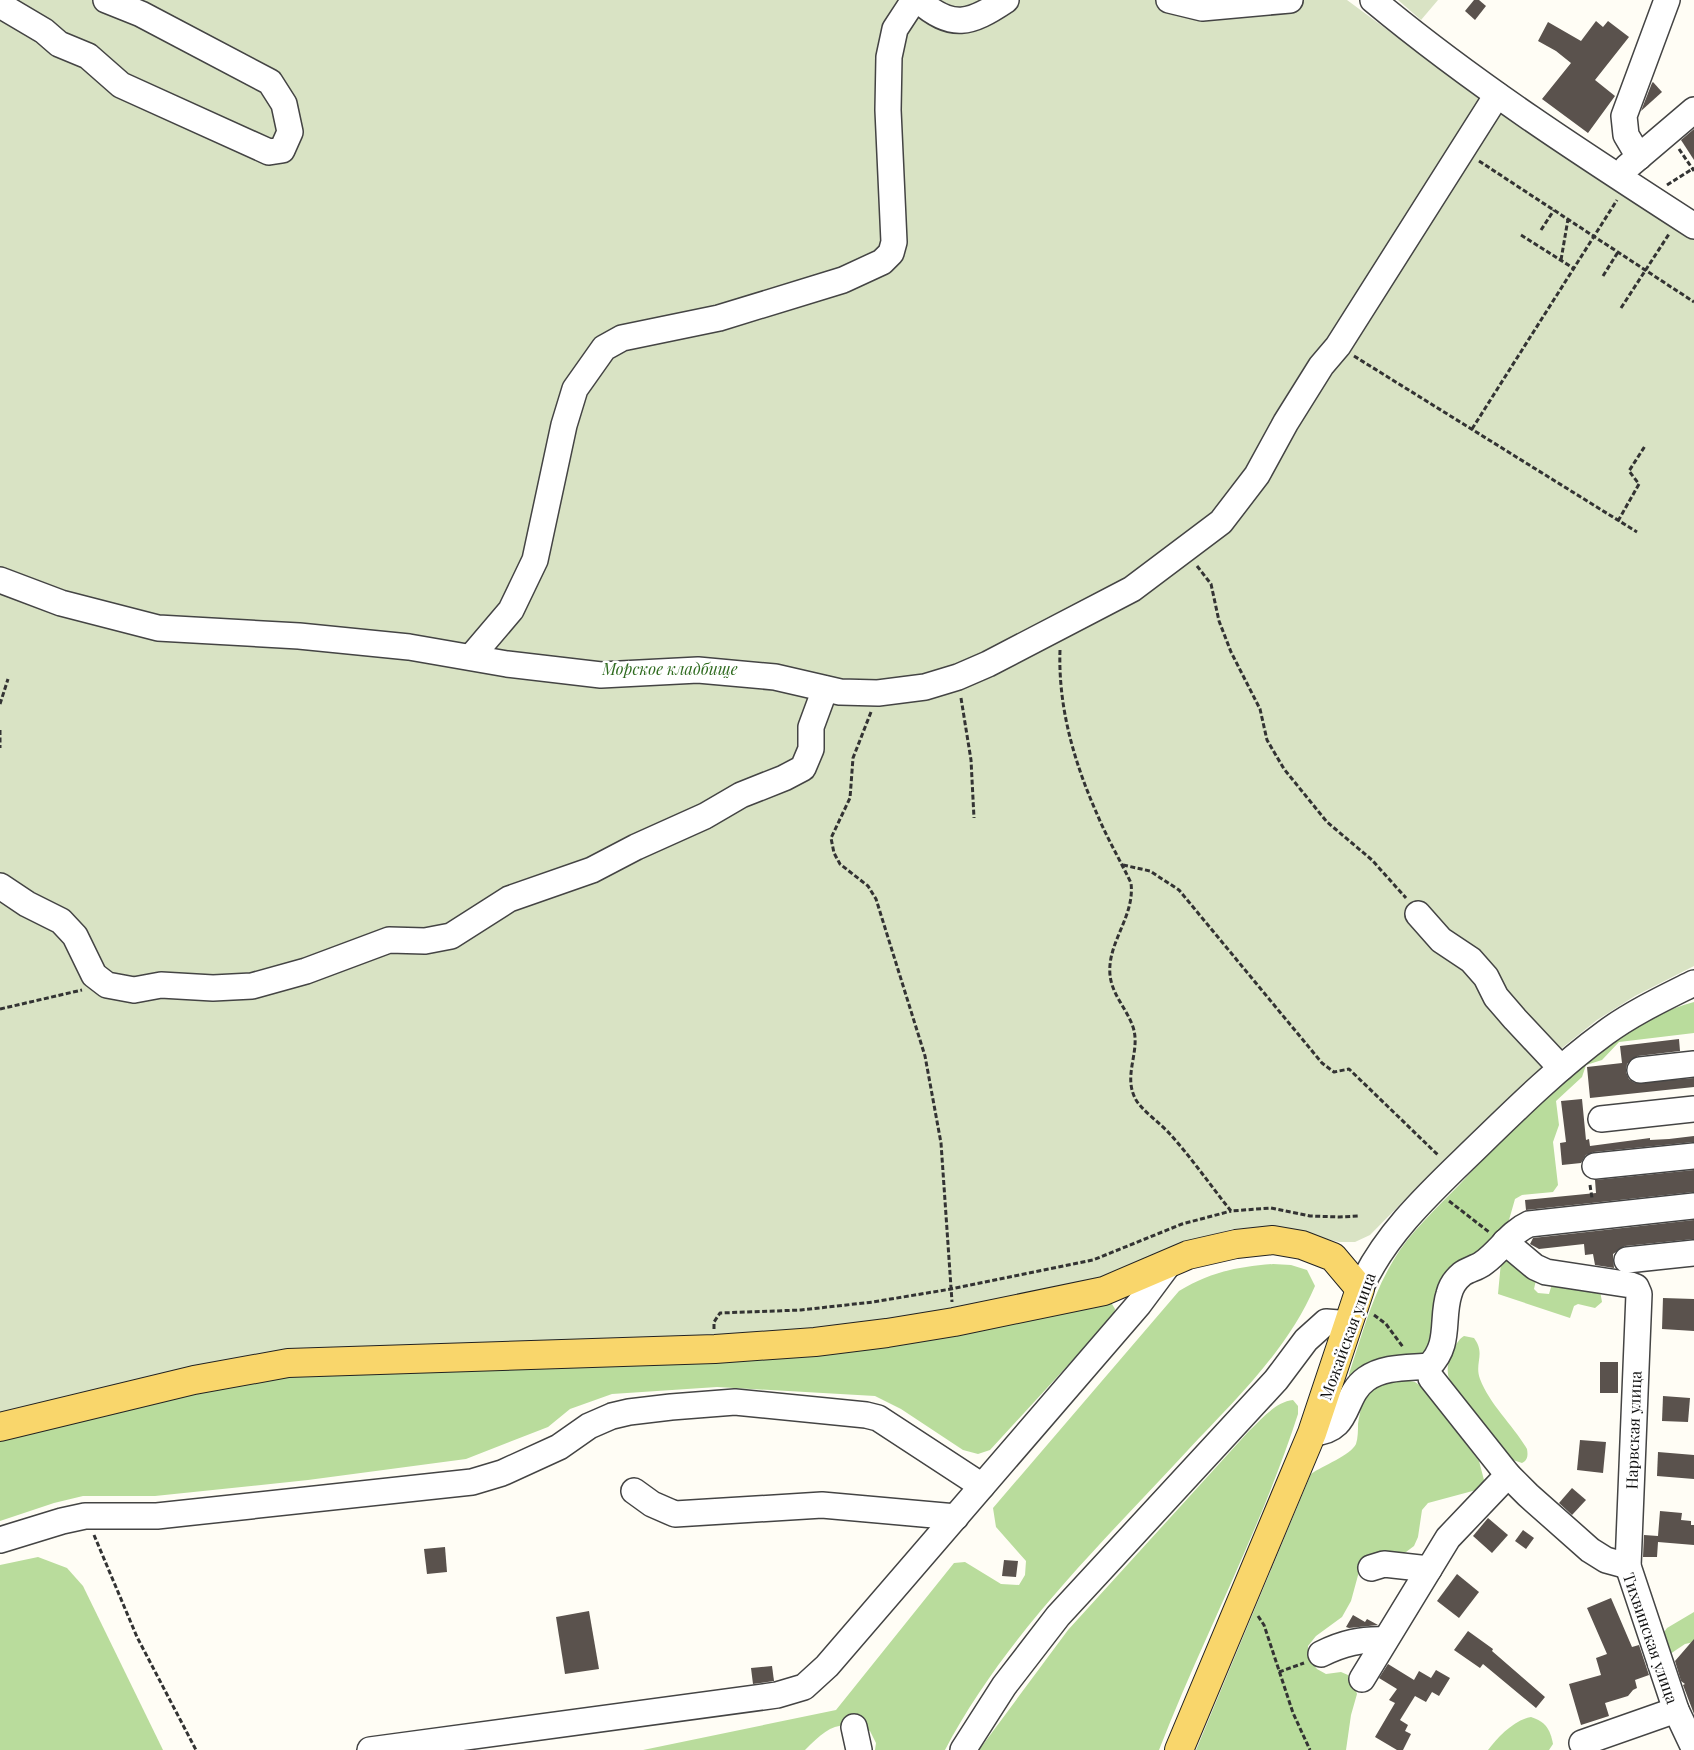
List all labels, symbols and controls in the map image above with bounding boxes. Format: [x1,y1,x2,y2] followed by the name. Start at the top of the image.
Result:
[601,658,738,679] park label: Морское кладбище
[1314,1269,1380,1403] street label: Можайская улица
[1620,1370,1646,1490] street label: Нарвская улица
[1619,1570,1683,1706] street label: Тихвинская улица

